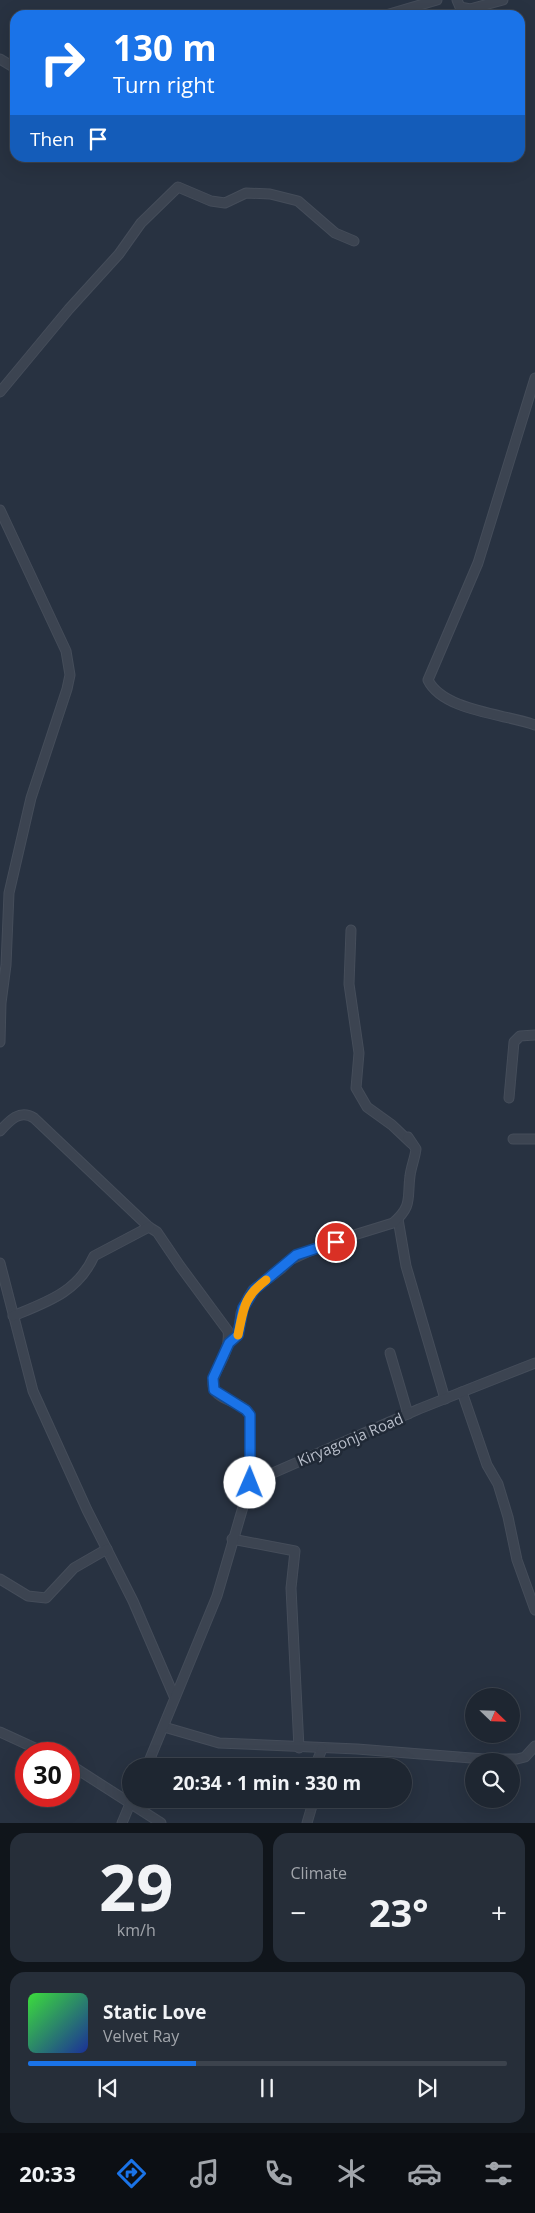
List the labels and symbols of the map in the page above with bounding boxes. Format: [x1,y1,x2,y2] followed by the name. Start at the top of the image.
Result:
[315,1221,357,1263] pin
[294,1408,406,1470] street label: Kiryagonja Road
[223,1456,275,1508] position arrow
[465,1688,520,1742] north arrow
[15,1742,80,1807] speed limit sign: 30

